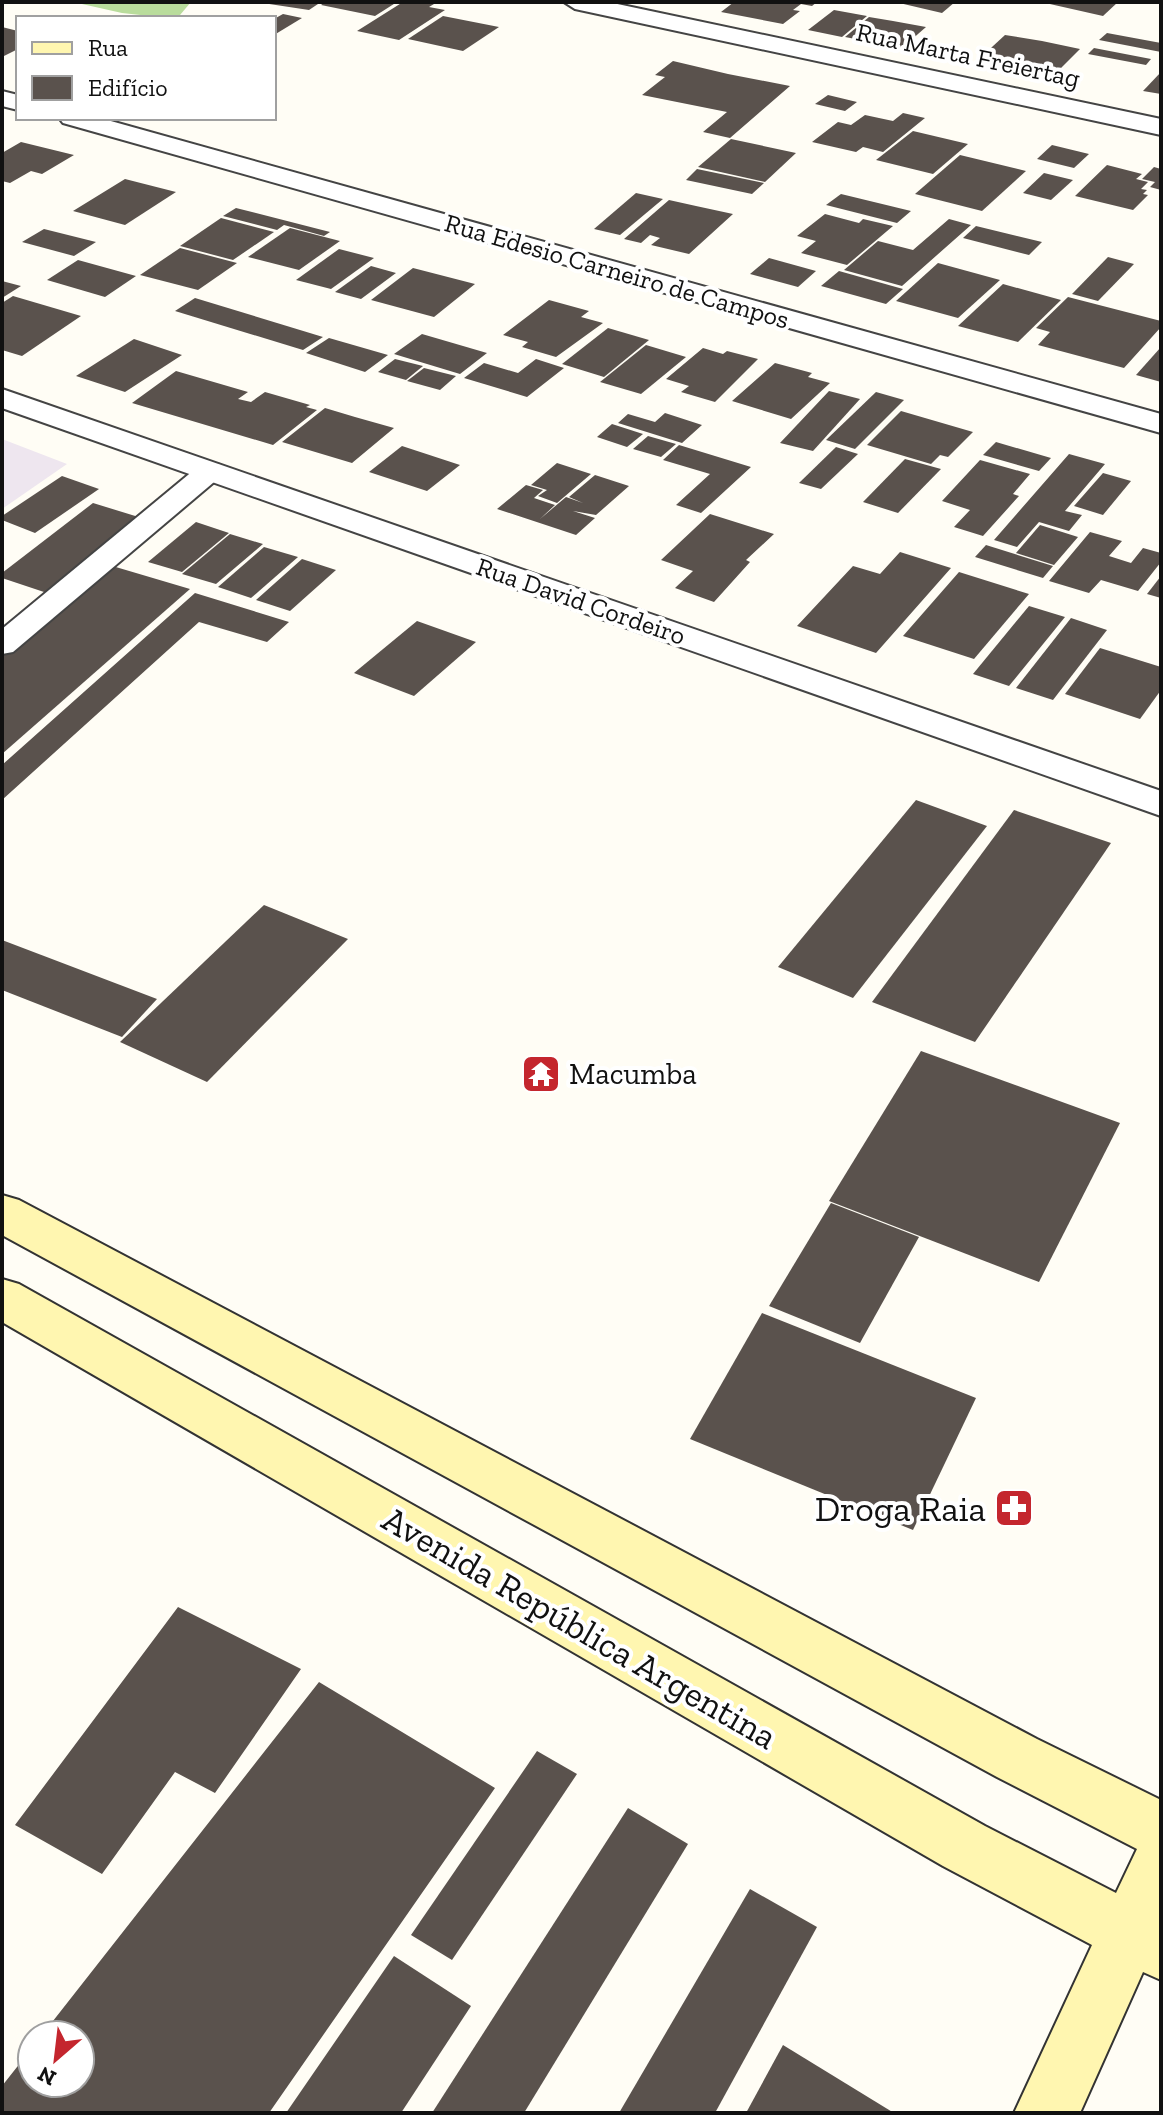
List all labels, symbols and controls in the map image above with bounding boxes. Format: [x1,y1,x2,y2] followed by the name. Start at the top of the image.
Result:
[16,16,276,120] legend
[853,16,1083,94] street label: Rua Marta Freiertag
[88,33,128,62] text: Rua
[88,73,168,102] text: Edifício
[441,206,793,336] street label: Rua Edesio Carneiro de Campos
[472,550,690,652] street label: Rua David Cordeiro
[520,1053,562,1095] temple icon: Macumba
[569,1056,697,1092] place label: Macumba
[815,1487,986,1530] place label: Droga Raia
[993,1487,1035,1529] pharmacy icon: Droga Raia
[375,1497,785,1758] street label: Avenida República Argentina
[16,2019,96,2099] north arrow
[33,2060,61,2092] text: N

